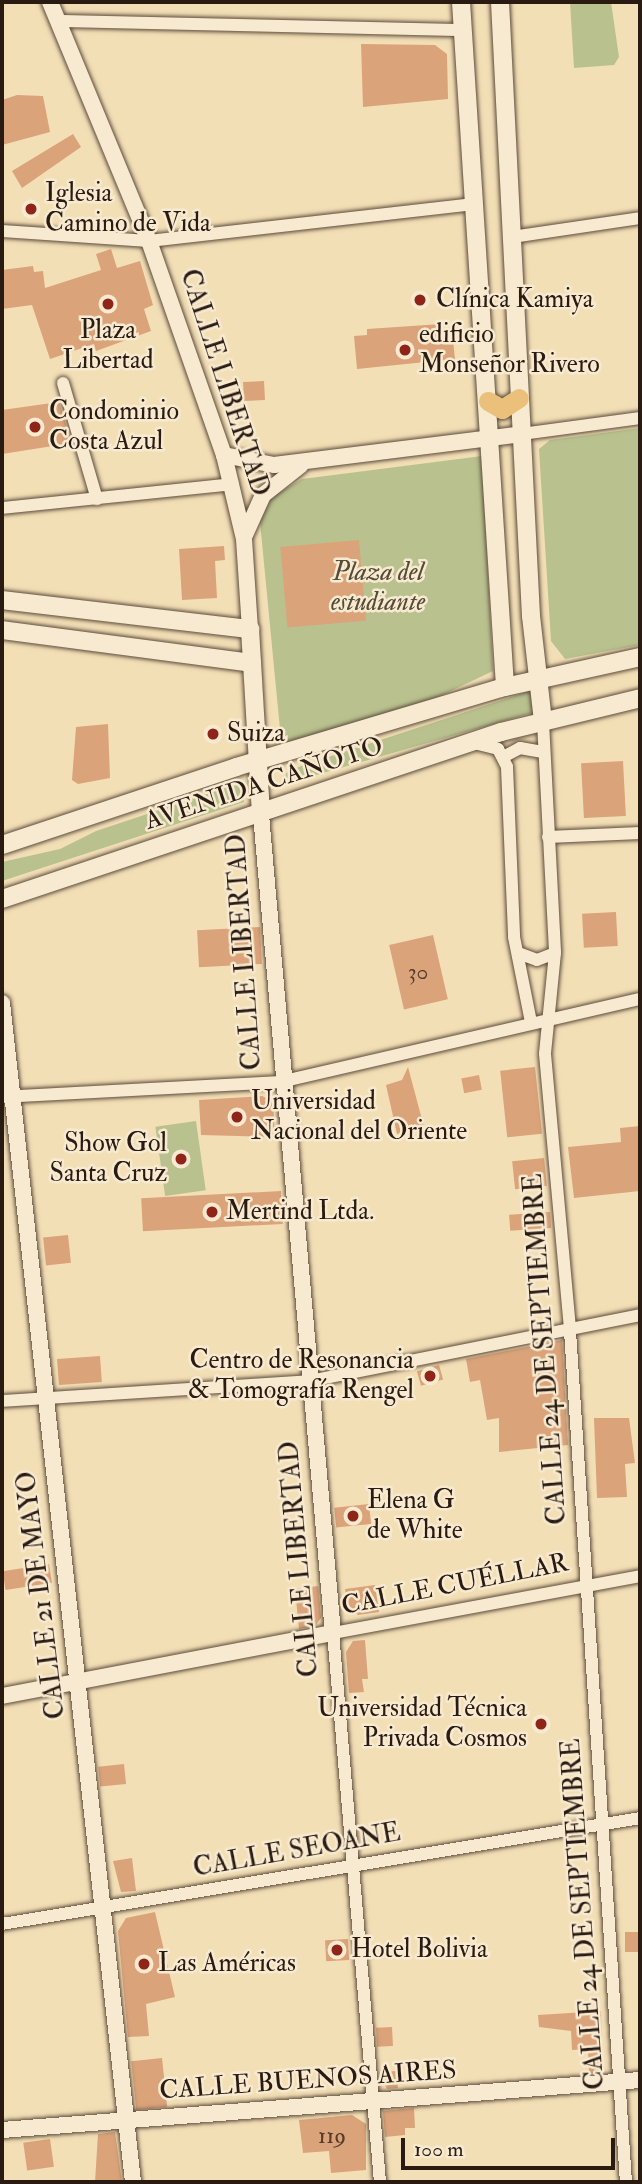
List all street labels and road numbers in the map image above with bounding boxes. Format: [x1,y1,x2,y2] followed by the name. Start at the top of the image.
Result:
[173,266,275,500] street label: CALLE LIBERTAD
[141,731,387,837] street label: AVENIDA CAÑOTO
[221,833,269,1071] street label: CALLE LIBERTAD
[518,1172,574,1526] street label: CALLE 24 DE SEPTIEMBRE
[274,1440,326,1678] street label: CALLE LIBERTAD
[11,1469,73,1721] street label: CALLE 21 DE MAYO
[339,1548,571,1622] street label: CALLE CUÉLLAR
[556,1737,612,2091] street label: CALLE 24 DE SEPTIEMBRE
[191,1817,403,1885] street label: CALLE SEOANE
[158,2055,458,2107] street label: CALLE BUENOS AIRES

